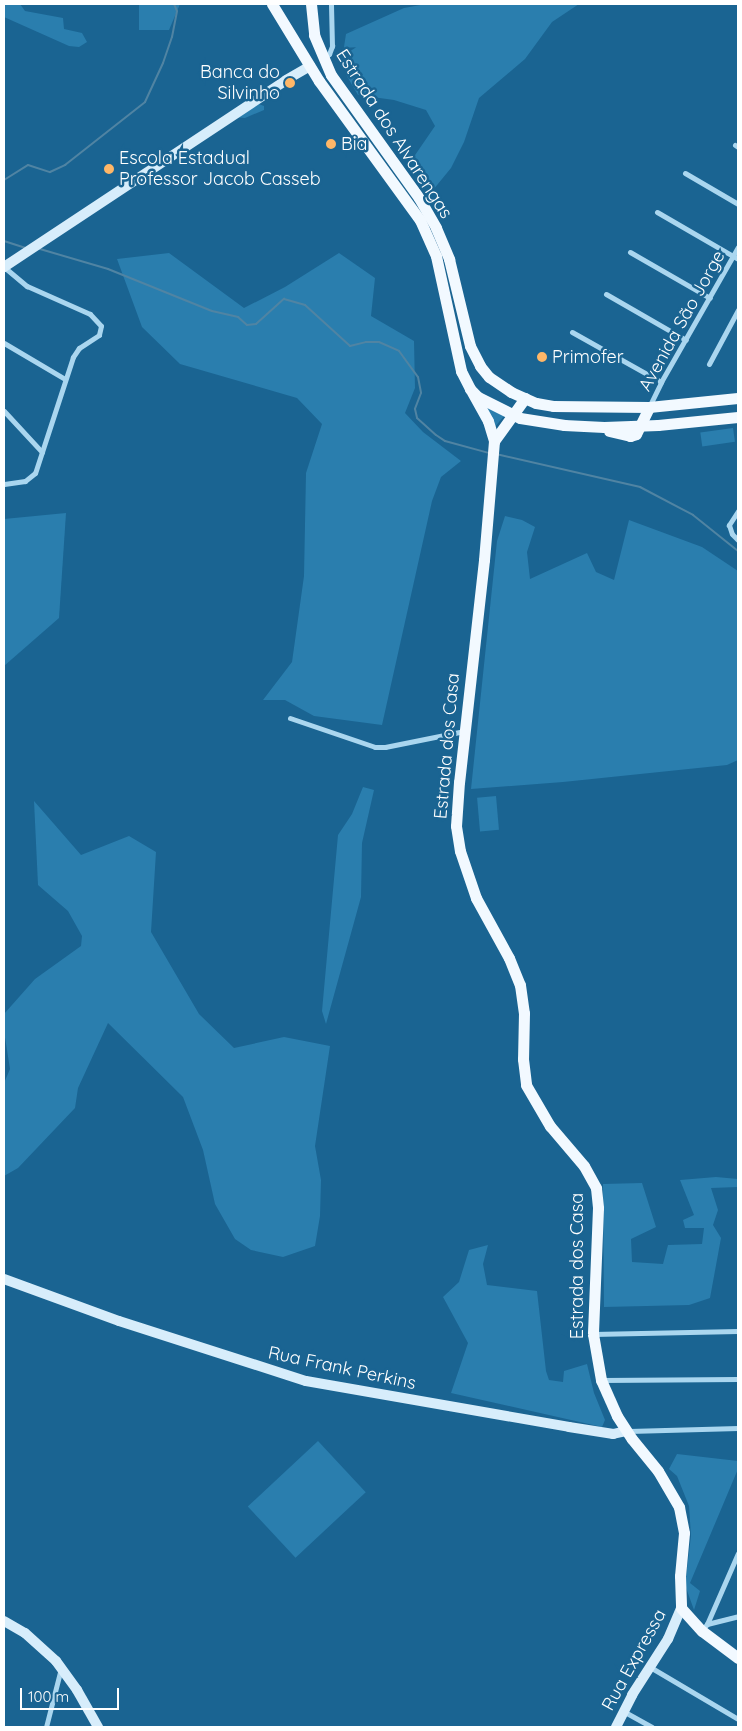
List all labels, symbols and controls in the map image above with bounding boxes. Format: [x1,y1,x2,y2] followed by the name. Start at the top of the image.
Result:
[331,45,457,223] street label: Estrada dos Alvarengas
[200,62,280,104] place label: Banca do Silvinho
[284,77,296,89] marker: Banca do Silvinho
[341,133,367,155] place label: Bia
[325,138,337,150] marker: Bia
[119,148,321,190] place label: Escola Estadual Professor Jacob Casseb
[103,163,115,175] marker: Escola Estadual Professor Jacob Casseb
[634,247,730,395] street label: Avenida São Jorge
[552,346,624,368] place label: Primofer
[536,351,548,363] marker: Primofer
[430,672,464,820] street label: Estrada dos Casa
[566,1193,588,1339] street label: Estrada dos Casa
[266,1342,418,1394] street label: Rua Frank Perkins
[597,1606,671,1714] street label: Rua Expressa
[22,1678,121,1710] scale bar
[28,1687,69,1706] text: 100 m

